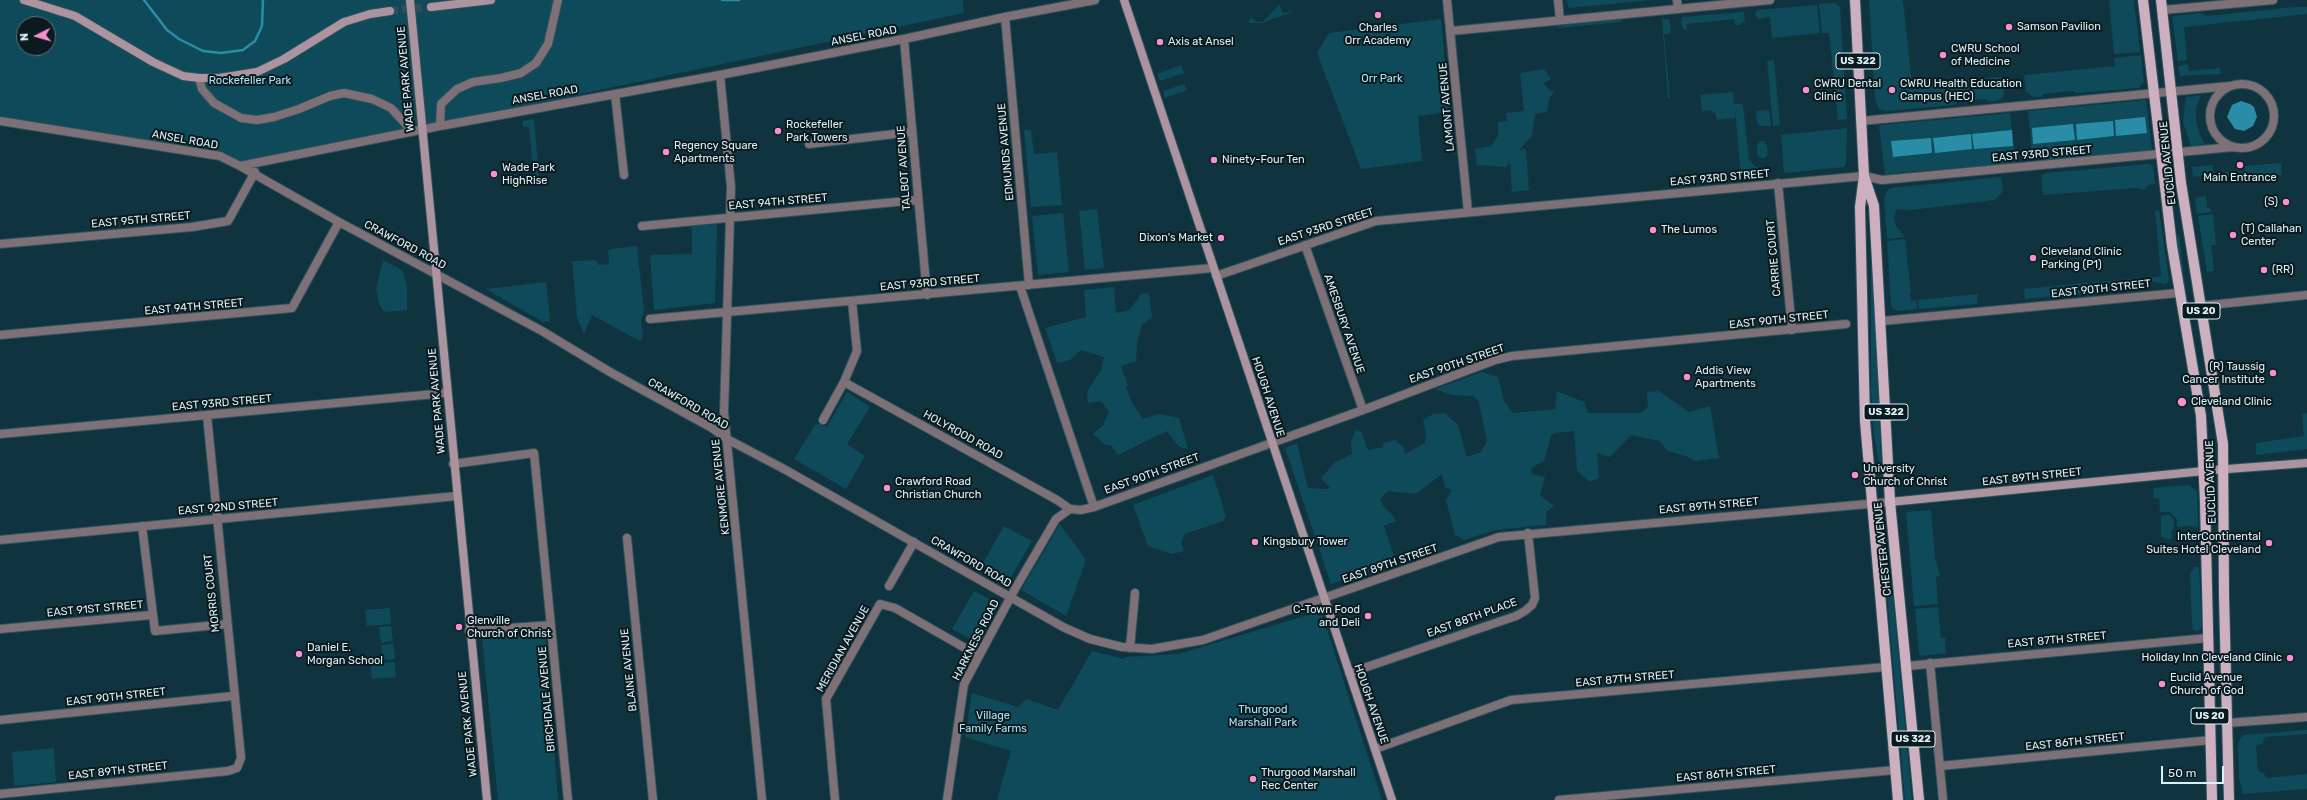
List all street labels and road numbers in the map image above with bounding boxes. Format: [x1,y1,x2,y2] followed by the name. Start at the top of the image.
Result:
[830,23,898,49] street label: ANSEL ROAD
[395,26,417,132] street label: WADE PARK AVENUE
[1836,53,1880,69] road number: US 322
[1437,62,1457,152] street label: LAMONT AVENUE
[511,83,579,107] street label: ANSEL ROAD
[995,103,1017,201] street label: EDMUNDS AVENUE
[2157,121,2179,205] street label: EUCLID AVENUE
[894,125,914,211] street label: TALBOT AVENUE
[151,128,219,152] street label: ANSEL ROAD
[1992,143,2092,165] street label: EAST 93RD STREET
[1670,167,1770,189] street label: EAST 93RD STREET
[728,191,828,213] street label: EAST 94TH STREET
[1276,205,1376,249] street label: EAST 93RD STREET
[91,209,191,231] street label: EAST 95TH STREET
[362,218,448,272] street label: CRAWFORD ROAD
[1764,219,1784,297] street label: CARRIE COURT
[880,272,980,294] street label: EAST 93RD STREET
[1321,273,1367,375] street label: AMESBURY AVENUE
[2051,277,2151,301] street label: EAST 90TH STREET
[144,296,244,318] street label: EAST 94TH STREET
[2182,303,2220,319] road number: US 20
[1729,308,1829,332] street label: EAST 90TH STREET
[1408,341,1506,387] street label: EAST 90TH STREET
[426,348,448,454] street label: WADE PARK AVENUE
[1249,355,1287,439] street label: HOUGH AVENUE
[645,375,731,433] street label: CRAWFORD ROAD
[172,392,272,414] street label: EAST 93RD STREET
[1864,404,1908,420] road number: US 322
[921,408,1005,462] street label: HOLYROOD ROAD
[709,438,733,536] street label: KENMORE AVENUE
[2203,440,2219,524] street label: EUCLID AVENUE
[1103,451,1201,497] street label: EAST 90TH STREET
[1981,465,2083,489] street label: EAST 89TH STREET
[1659,495,1759,517] street label: EAST 89TH STREET
[177,496,279,518] street label: EAST 92ND STREET
[1872,501,1894,597] street label: CHESTER AVENUE
[928,533,1014,591] street label: CRAWFORD ROAD
[1340,541,1440,587] street label: EAST 89TH STREET
[201,553,223,633] street label: MORRIS COURT
[1425,596,1519,640] street label: EAST 88TH PLACE
[950,597,1002,683] street label: HARKNESS ROAD
[46,598,144,620] street label: EAST 91ST STREET
[814,604,872,694] street label: MERIDIAN AVENUE
[618,628,640,712] street label: BLAINE AVENUE
[2007,629,2107,651] street label: EAST 87TH STREET
[536,646,558,752] street label: BIRCHDALE AVENUE
[1351,662,1391,746] street label: HOUGH AVENUE
[1575,668,1675,690] street label: EAST 87TH STREET
[456,671,480,777] street label: WADE PARK AVENUE
[66,685,166,709] street label: EAST 90TH STREET
[2191,708,2229,724] road number: US 20
[2025,730,2125,754] street label: EAST 86TH STREET
[1891,731,1935,747] road number: US 322
[67,759,169,783] street label: EAST 89TH STREET
[1676,763,1776,785] street label: EAST 86TH STREET

